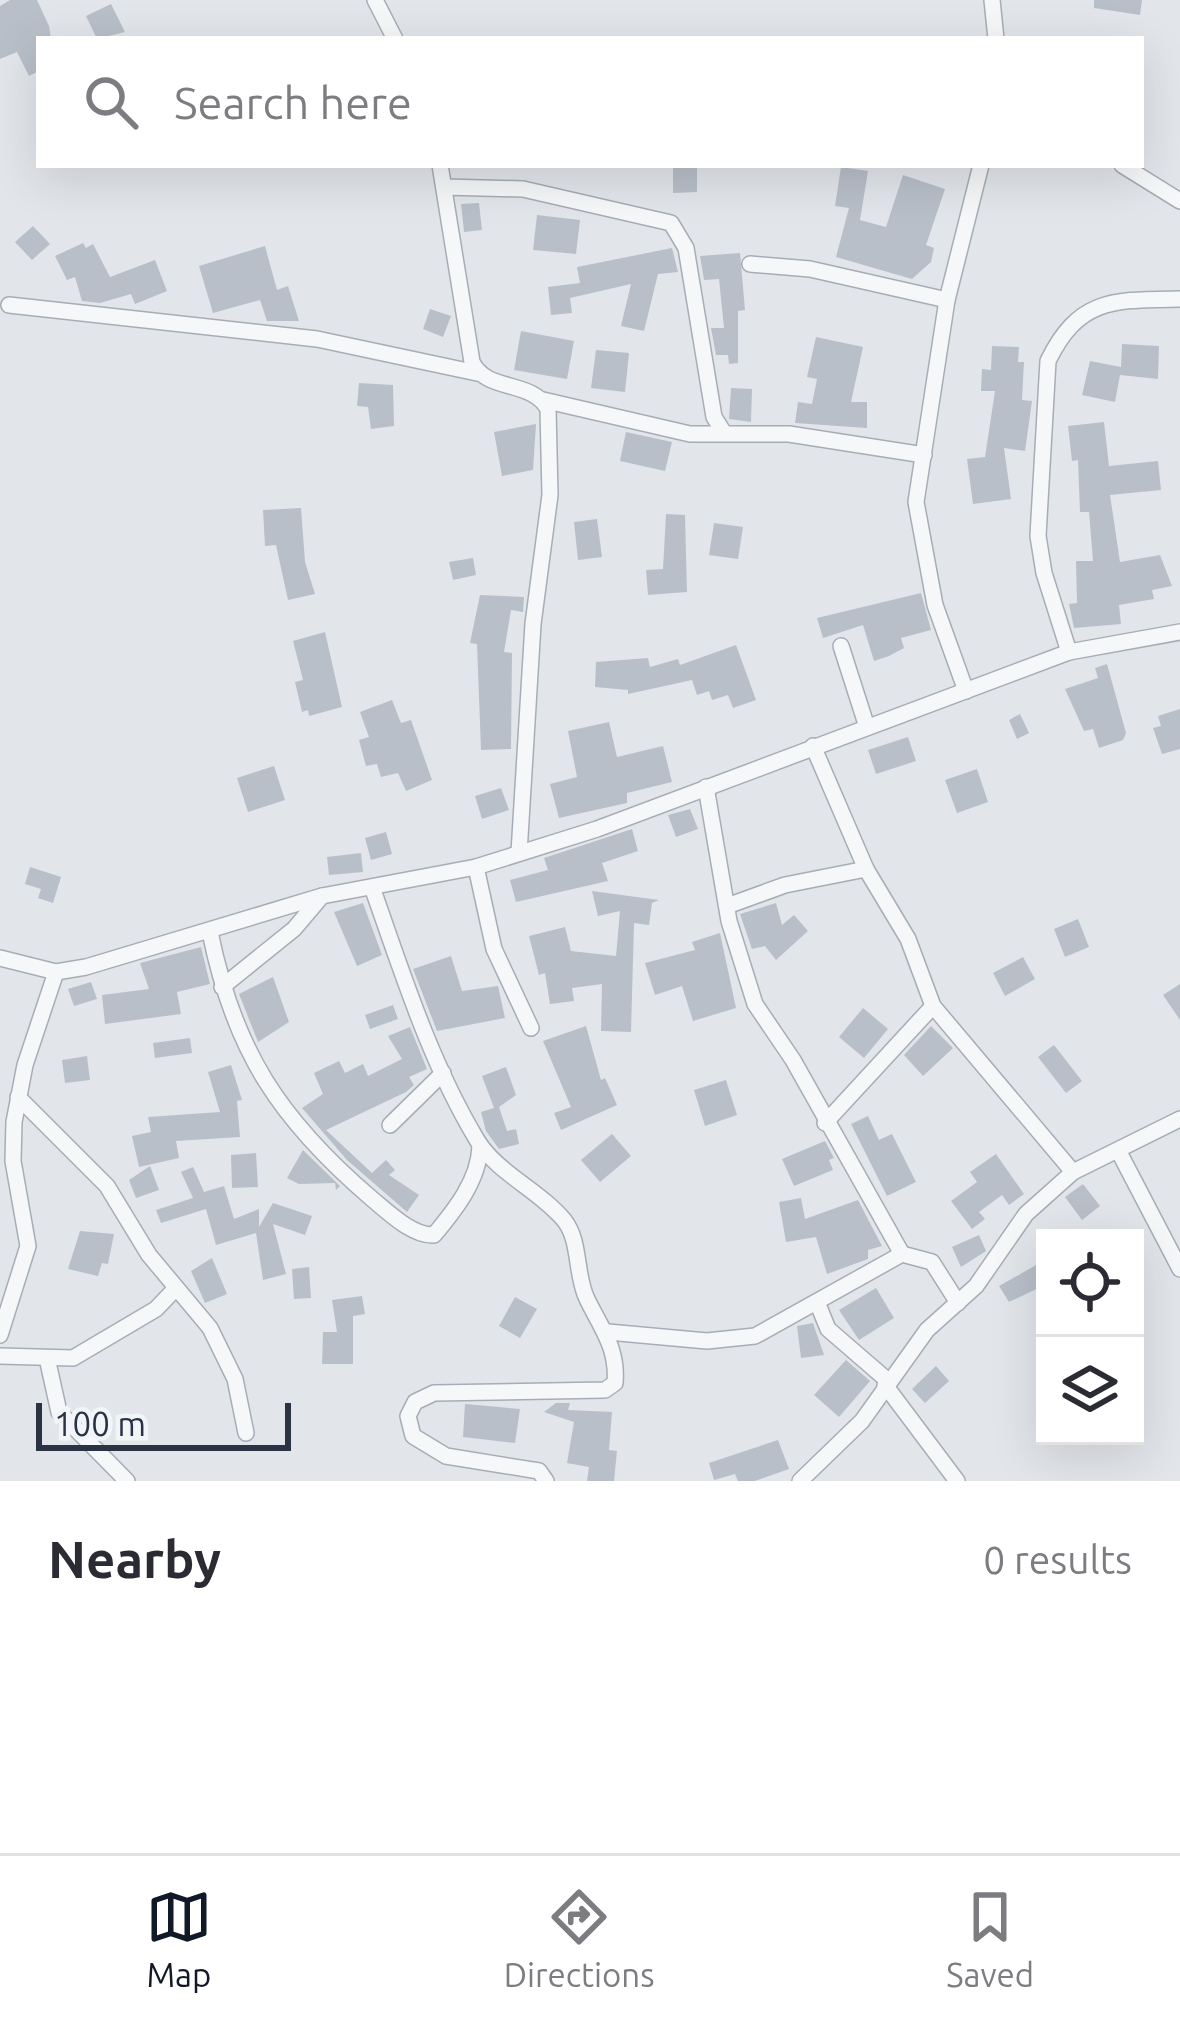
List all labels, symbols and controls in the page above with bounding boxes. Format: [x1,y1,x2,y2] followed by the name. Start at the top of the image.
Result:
[36,36,1144,168] search box
[78,69,144,135] icon: search
[174,77,412,128] text: Search here
[1036,1229,1144,1445] map controls
[1036,1229,1144,1337] button: locate
[1036,1337,1144,1445] button: layers
[36,1397,291,1450] scale bar
[54,1405,146,1442] text: 100 m
[48,1530,221,1588] text: Nearby
[983,1538,1132,1581] text: 0 results
[146,1884,212,1993] tab: Map
[504,1884,654,1993] tab: Directions
[946,1884,1034,1993] tab: Saved

